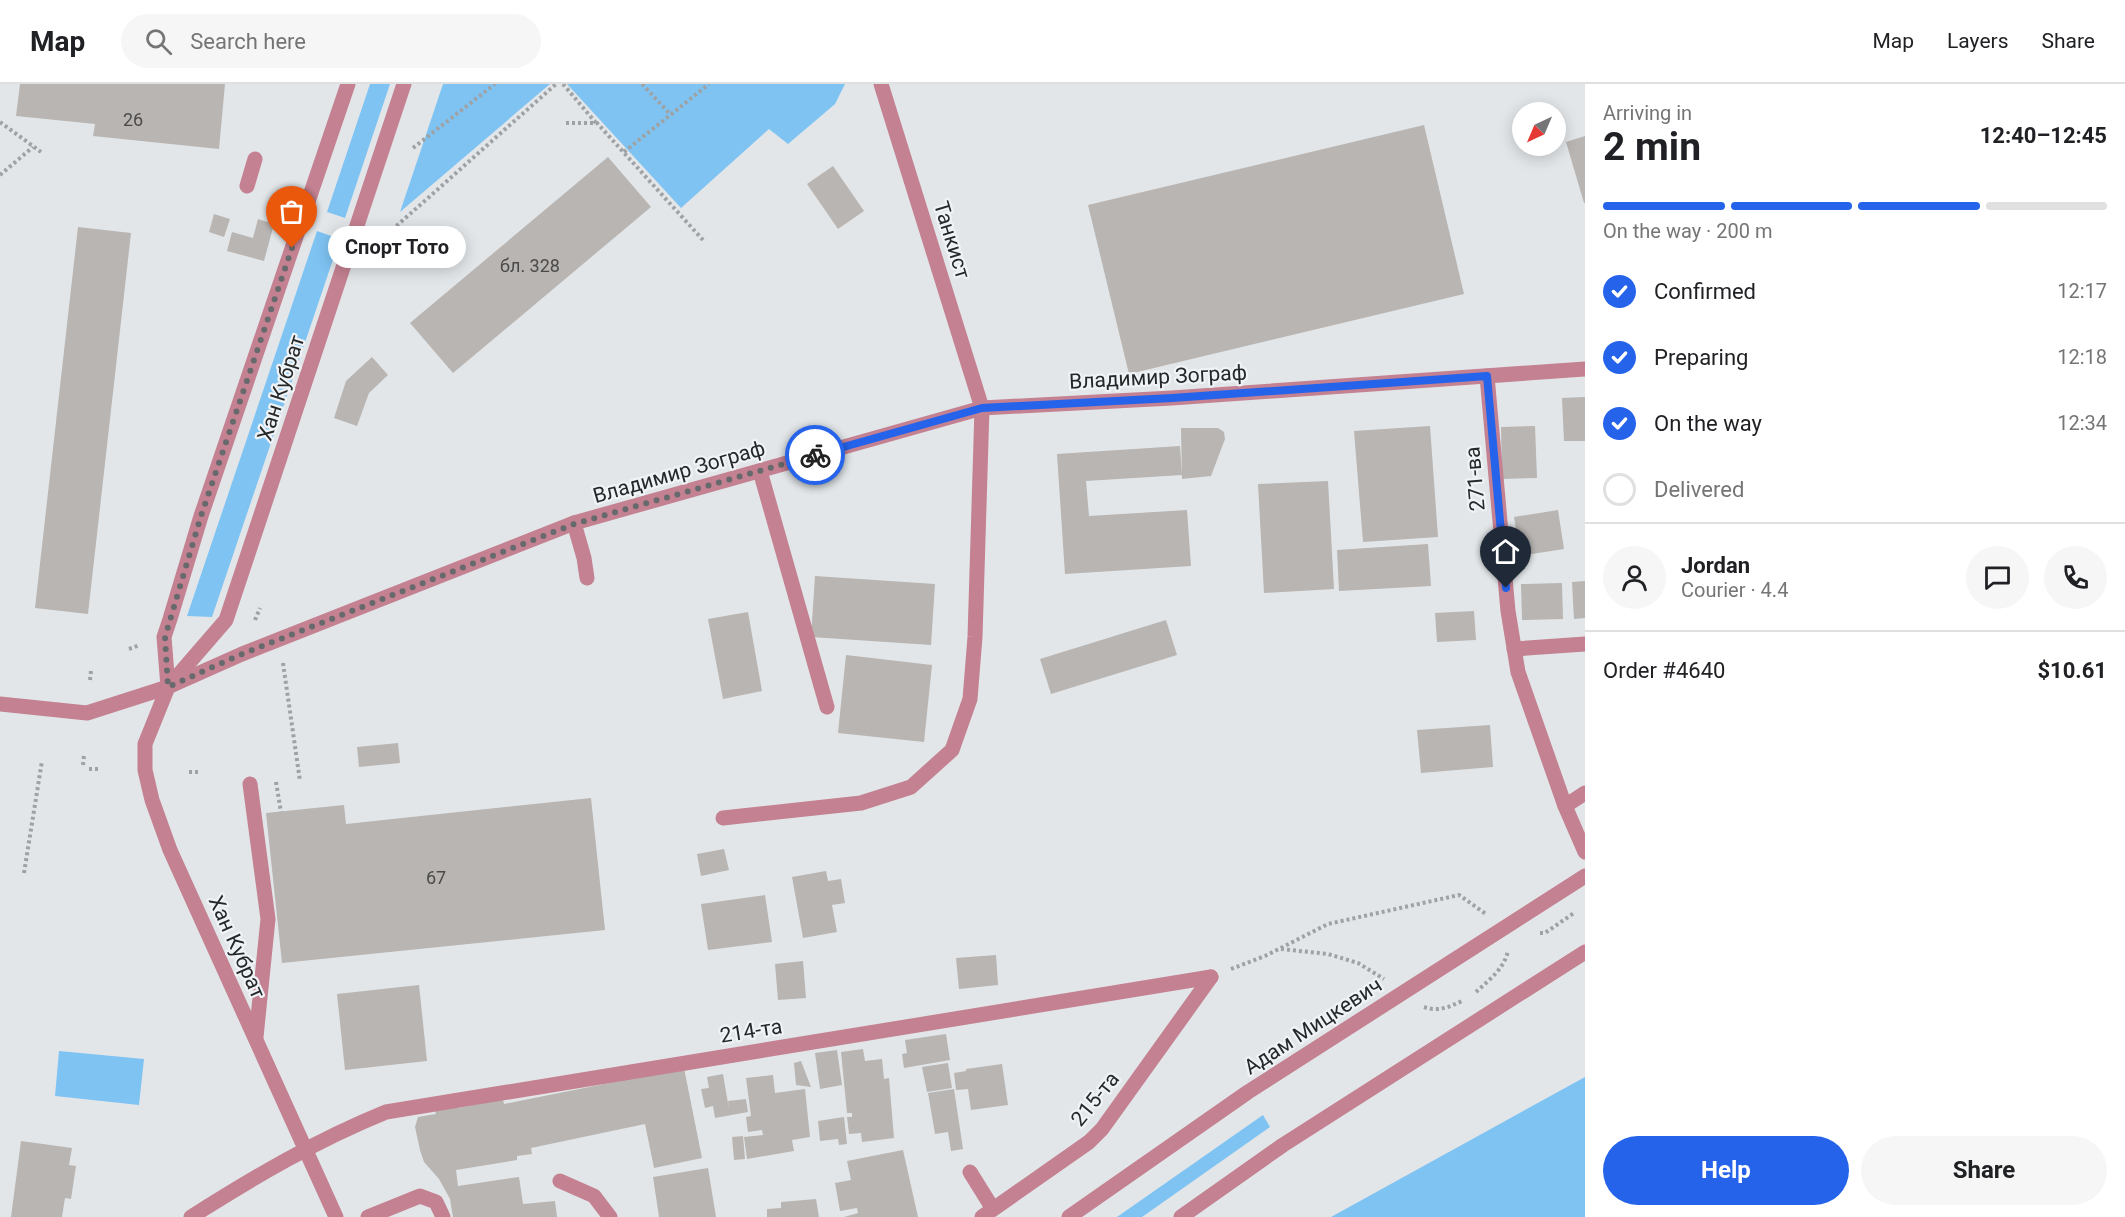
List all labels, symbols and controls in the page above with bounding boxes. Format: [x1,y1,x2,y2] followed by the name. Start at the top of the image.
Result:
[121,14,541,68] search box
[30,25,85,58] text: Map
[142,25,175,58] icon: search
[190,29,306,54] text: Search here
[1872,29,1914,53] text: Map
[1947,29,2008,53] text: Layers
[2041,29,2095,53] text: Share
[1603,101,1692,125] text: Arriving in
[1512,102,1566,156] north arrow
[1512,102,1566,156] map controls
[123,109,143,130] house number: 26
[1980,123,2107,148] text: 12:40–12:45
[1603,124,1701,170] text: 2 min
[266,186,317,248] pin
[275,195,308,228] icon: bag
[929,198,975,282] street label: Танкист
[1603,219,1772,243] text: On the way · 200 m
[328,227,466,269] callout: Спорт Тото
[345,235,449,259] text: Спорт Тото
[500,255,560,276] house number: бл. 328
[1603,275,1636,308] icon: check
[1654,279,1756,304] text: Confirmed
[2057,279,2107,303] text: 12:17
[253,332,309,444] street label: Хан Кубрат
[1603,341,1636,374] icon: check
[1654,345,1748,370] text: Preparing
[2057,345,2107,369] text: 12:18
[1069,360,1247,394] street label: Владимир Зограф
[1603,407,1636,440] icon: check
[1654,411,1762,436] text: On the way
[2057,411,2107,435] text: 12:34
[785,425,845,485] courier
[590,436,768,508] street label: Владимир Зограф
[799,439,832,472] icon: bike
[1460,446,1490,512] street label: 271-ва
[1654,477,1744,502] text: Delivered
[1480,526,1531,588] pin
[1489,535,1522,568] icon: home
[1603,546,1666,609] button: person
[1966,546,2029,609] button: chat
[2044,546,2107,609] button: phone
[1681,553,1750,578] text: Jordan
[1681,578,1788,602] text: Courier · 4.4
[1603,658,1725,683] text: Order #4640
[2038,658,2107,683] text: $10.61
[426,867,446,888] house number: 67
[204,892,270,1002] street label: Хан Кубрат
[1240,973,1386,1079] street label: Адам Мицкевич
[718,1014,784,1048] street label: 214-та
[1066,1067,1124,1131] street label: 215-та
[1603,1136,1849,1205] button: Help
[1861,1136,2107,1205] button: Share

